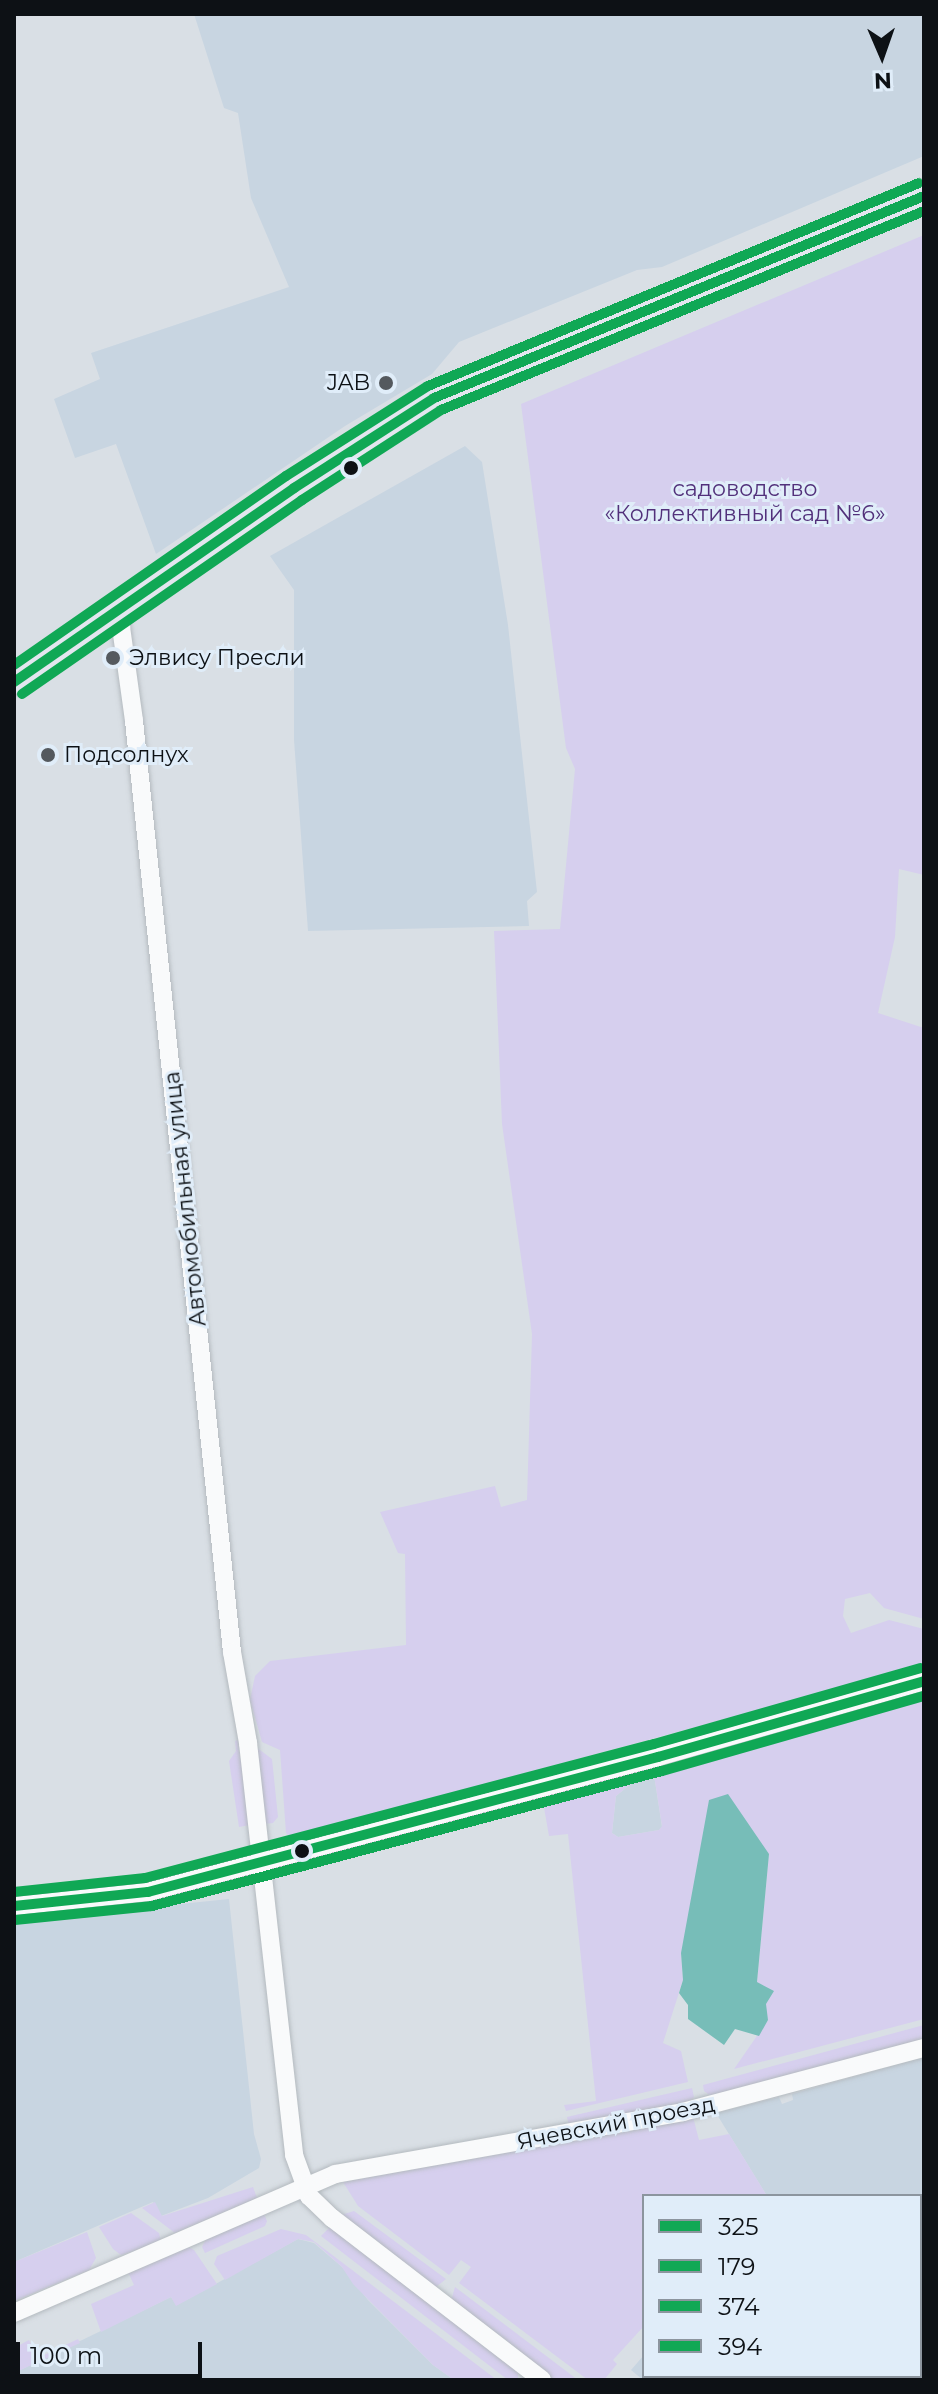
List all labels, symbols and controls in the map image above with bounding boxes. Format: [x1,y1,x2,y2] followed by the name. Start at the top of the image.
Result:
[842,16,922,96] north arrow
[873,67,892,94] text: N
[327,370,370,396] place label: JAB
[377,374,395,392] marker: JAB
[343,460,359,476] unlabelled marker
[605,475,885,526] park label: садоводство «Коллективный сад №6»
[129,645,305,671] place label: Элвису Пресли
[104,649,122,667] marker: Элвису Пресли
[64,742,189,768] place label: Подсолнух
[39,746,57,764] marker: Подсолнух
[158,1070,212,1328] street label: Автомобильная улица
[294,1843,310,1859] unlabelled marker
[515,2091,717,2155] street label: Ячевский проезд
[642,2194,922,2378] legend
[718,2212,759,2241] text: 325
[718,2252,755,2281] text: 179
[718,2292,760,2321] text: 374
[20,2326,206,2376] scale bar
[718,2332,762,2361] text: 394
[30,2341,102,2370] text: 100 m

